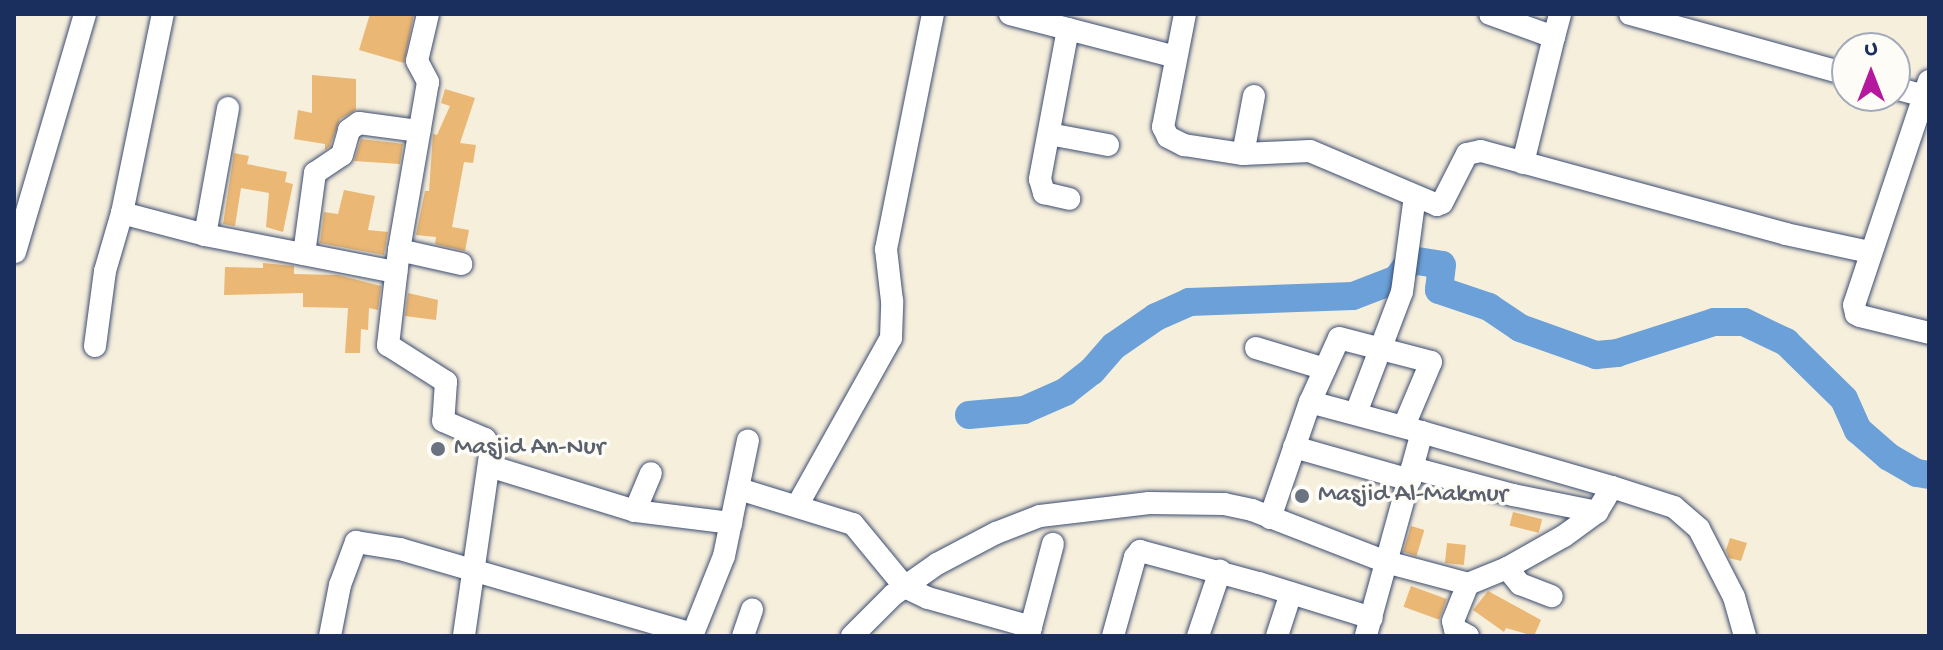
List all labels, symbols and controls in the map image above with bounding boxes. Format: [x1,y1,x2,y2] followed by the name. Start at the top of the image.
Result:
[1831,32,1911,112] north arrow
[1865,37,1877,63] text: U
[454,433,605,465] place label: Masjid An-Nur
[429,440,447,458] marker: Masjid An-Nur
[1318,480,1508,512] place label: Masjid Al-Makmur
[1293,487,1311,505] marker: Masjid Al-Makmur

